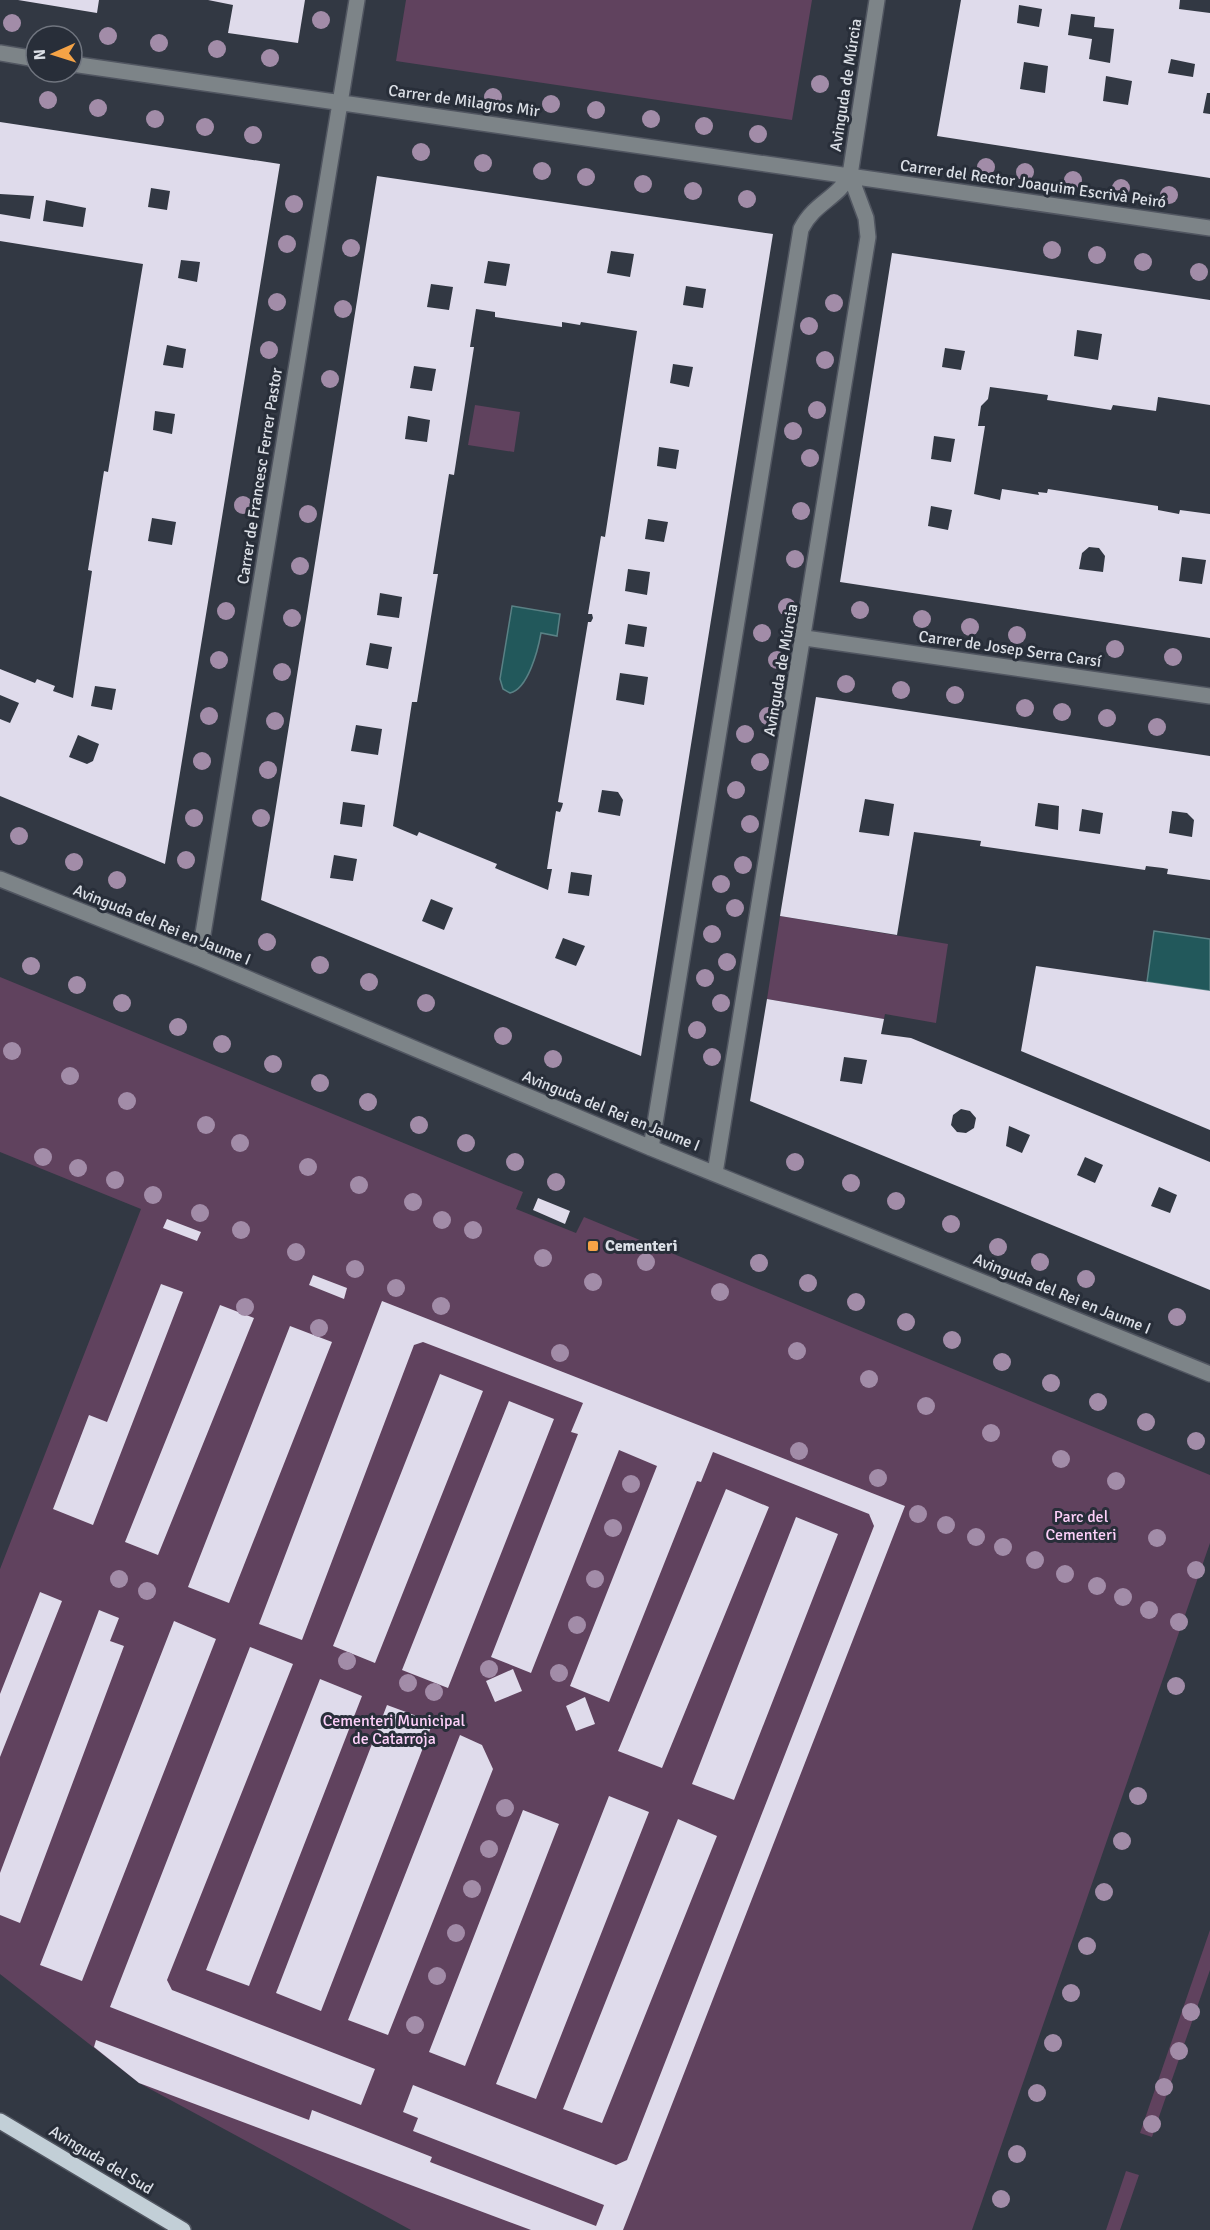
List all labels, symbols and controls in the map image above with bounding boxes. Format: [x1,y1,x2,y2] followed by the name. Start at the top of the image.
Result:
[826,17,866,153] street label: Avinguda de Múrcia
[24,24,84,84] north arrow
[30,49,50,61] text: N
[387,80,541,122] street label: Carrer de Milagros Mir
[899,155,1167,213] street label: Carrer del Rector Joaquim Escrivà Peiró
[233,366,287,586] street label: Carrer de Francesc Ferrer Pastor
[759,602,803,738] street label: Avinguda de Múrcia
[917,626,1103,672] street label: Carrer de Josep Serra Carsí
[70,880,254,970] street label: Avinguda del Rei en Jaume I
[519,1066,703,1156] street label: Avinguda del Rei en Jaume I
[605,1236,677,1256] place label: Cementeri
[586,1239,600,1253] marker: Cementeri
[970,1249,1154,1339] street label: Avinguda del Rei en Jaume I
[1046,1507,1117,1545] park label: Parc del Cementeri
[323,1711,466,1749] park label: Cementeri Municipal de Catarroja
[45,2121,157,2199] street label: Avinguda del Sud

